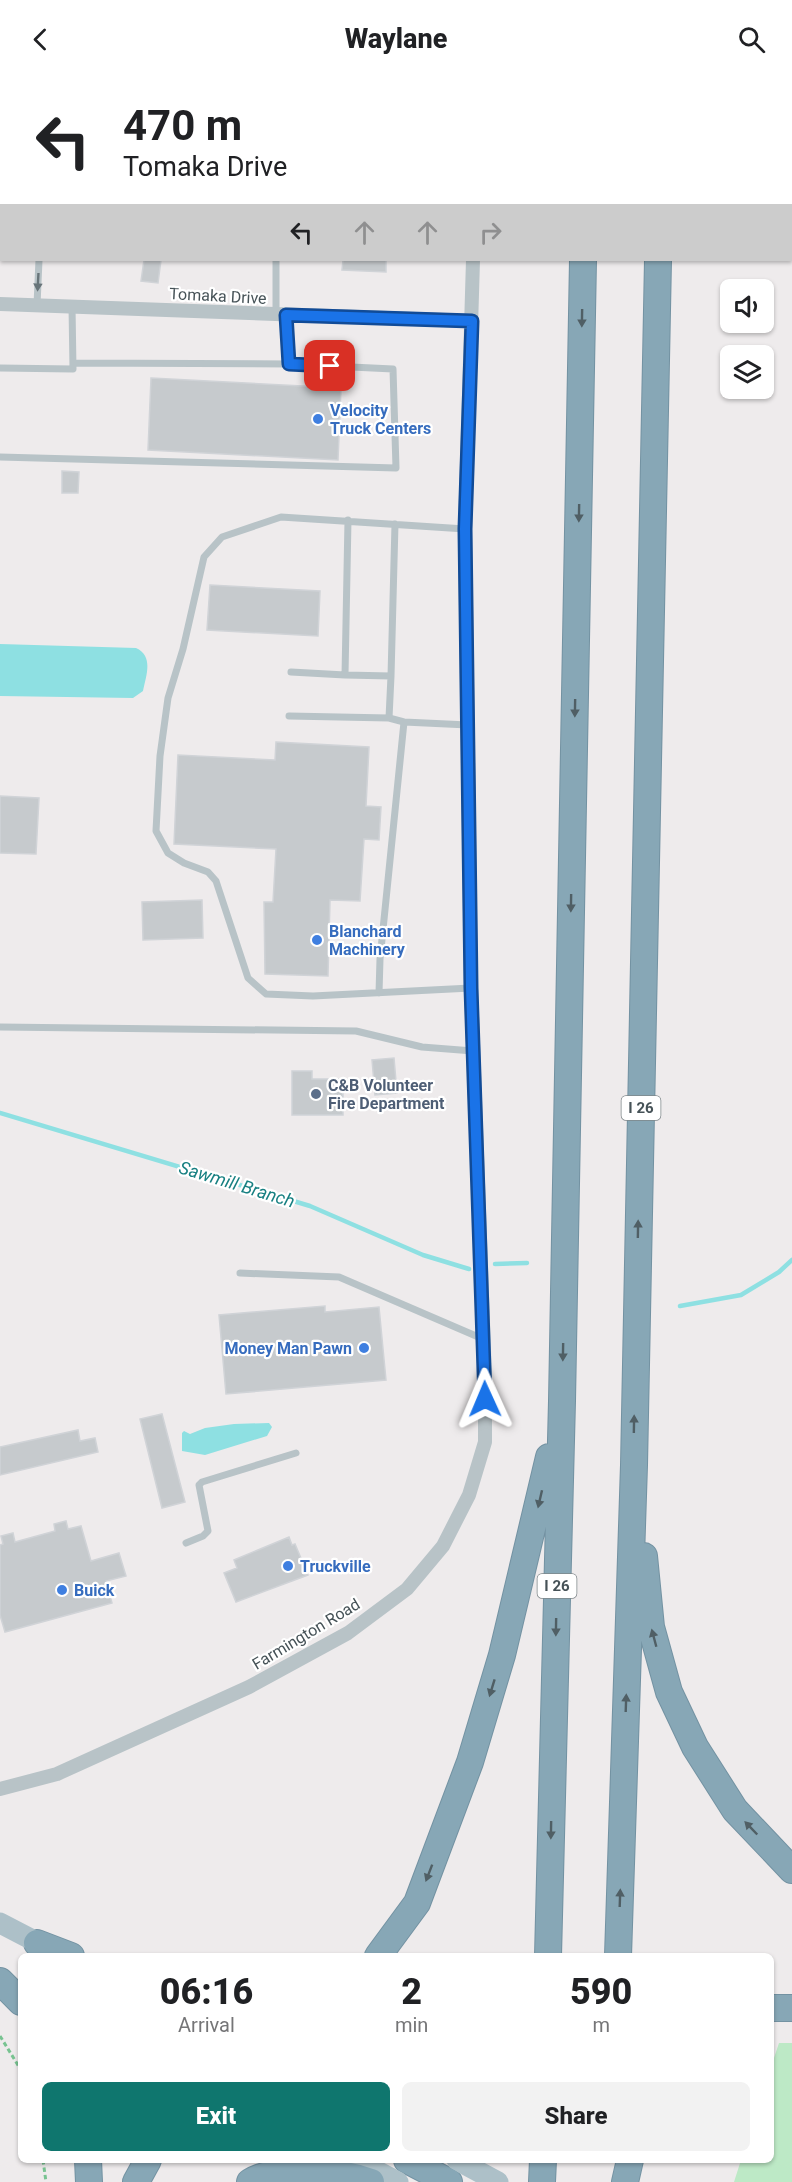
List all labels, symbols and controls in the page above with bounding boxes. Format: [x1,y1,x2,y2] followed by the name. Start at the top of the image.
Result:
[24,23,57,56] icon: back
[345,23,447,55] text: Waylane
[735,23,768,56] icon: search
[123,101,242,150] text: 470 m
[24,102,102,180] icon: left
[123,151,287,183] text: Tomaka Drive
[285,216,318,249] icon: left
[348,216,381,249] icon: ahead
[411,216,444,249] icon: ahead
[474,216,507,249] icon: right
[33,273,42,292] one-way arrow
[720,279,774,399] map controls
[720,279,774,333] button: sound
[169,284,267,308] street label: Tomaka Drive
[577,308,587,327] one-way arrow
[304,340,355,391] pin
[720,345,774,399] button: layers
[313,349,346,382] icon: arrive
[330,401,431,438] place label: Velocity Truck Centers
[311,412,325,426] marker: Velocity Truck Centers
[574,503,583,522] one-way arrow
[570,698,580,717] one-way arrow
[566,893,576,912] one-way arrow
[329,922,406,959] place label: Blanchard Machinery
[310,933,324,947] marker: Blanchard Machinery
[328,1076,445,1113] place label: C&B Volunteer Fire Department
[309,1087,323,1101] marker: C&B Volunteer Fire Department
[622,1096,660,1120] road number: I 26
[177,1156,297,1212] water label: Sawmill Branch
[634,1219,643,1238] one-way arrow
[224,1339,352,1358] place label: Money Man Pawn
[357,1341,371,1355] marker: Money Man Pawn
[558,1343,567,1362] one-way arrow
[453,1367,517,1431] position arrow
[630,1414,639,1433] one-way arrow
[535,1490,544,1509] one-way arrow
[300,1557,371,1576] place label: Truckville
[281,1559,295,1573] marker: Truckville
[538,1574,576,1598] road number: I 26
[74,1581,115,1600] place label: Buick
[55,1583,69,1597] marker: Buick
[249,1594,363,1674] street label: Farmington Road
[551,1618,561,1637] one-way arrow
[649,1628,659,1647] one-way arrow
[487,1679,496,1697] one-way arrow
[621,1693,631,1712] one-way arrow
[546,1821,556,1840] one-way arrow
[745,1821,759,1835] one-way arrow
[424,1864,434,1882] one-way arrow
[615,1888,624,1907] one-way arrow
[160,1971,253,2013] text: 06:16
[401,1971,422,2013] text: 2
[570,1971,632,2013] text: 590
[178,2013,235,2037] text: Arrival
[395,2013,428,2037] text: min
[592,2013,610,2037] text: m
[42,2082,390,2151] button: Exit
[402,2082,750,2151] button: Share

